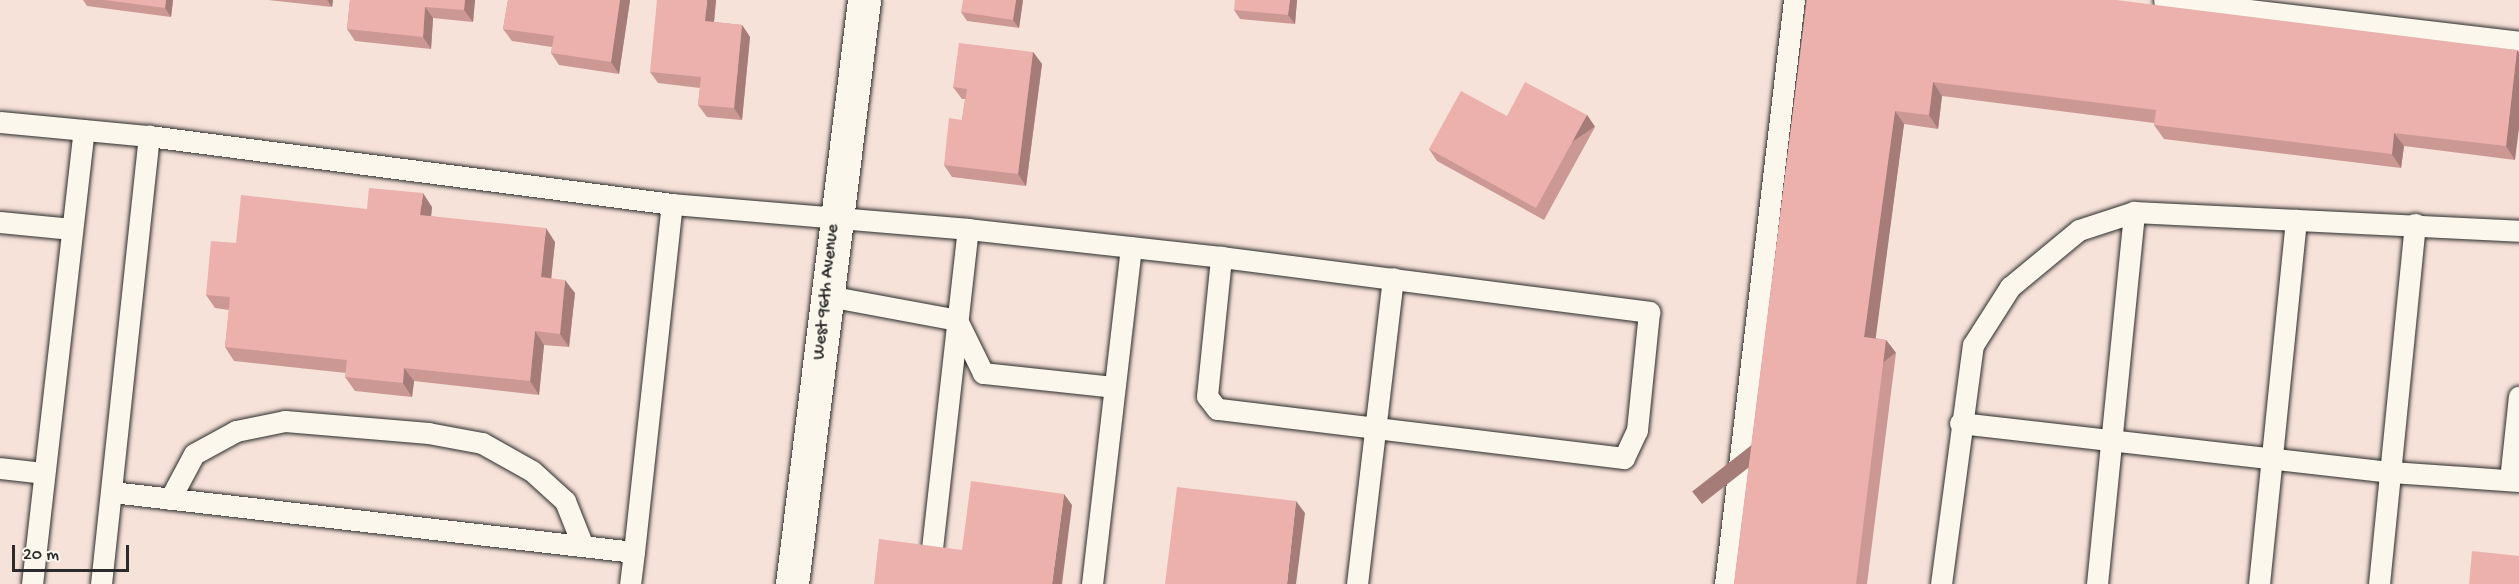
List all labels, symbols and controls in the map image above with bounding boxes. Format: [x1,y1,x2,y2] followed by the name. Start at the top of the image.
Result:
[809,223,845,361] street label: West 96th Avenue
[15,533,132,571] scale bar
[23,545,59,566] text: 20 m

